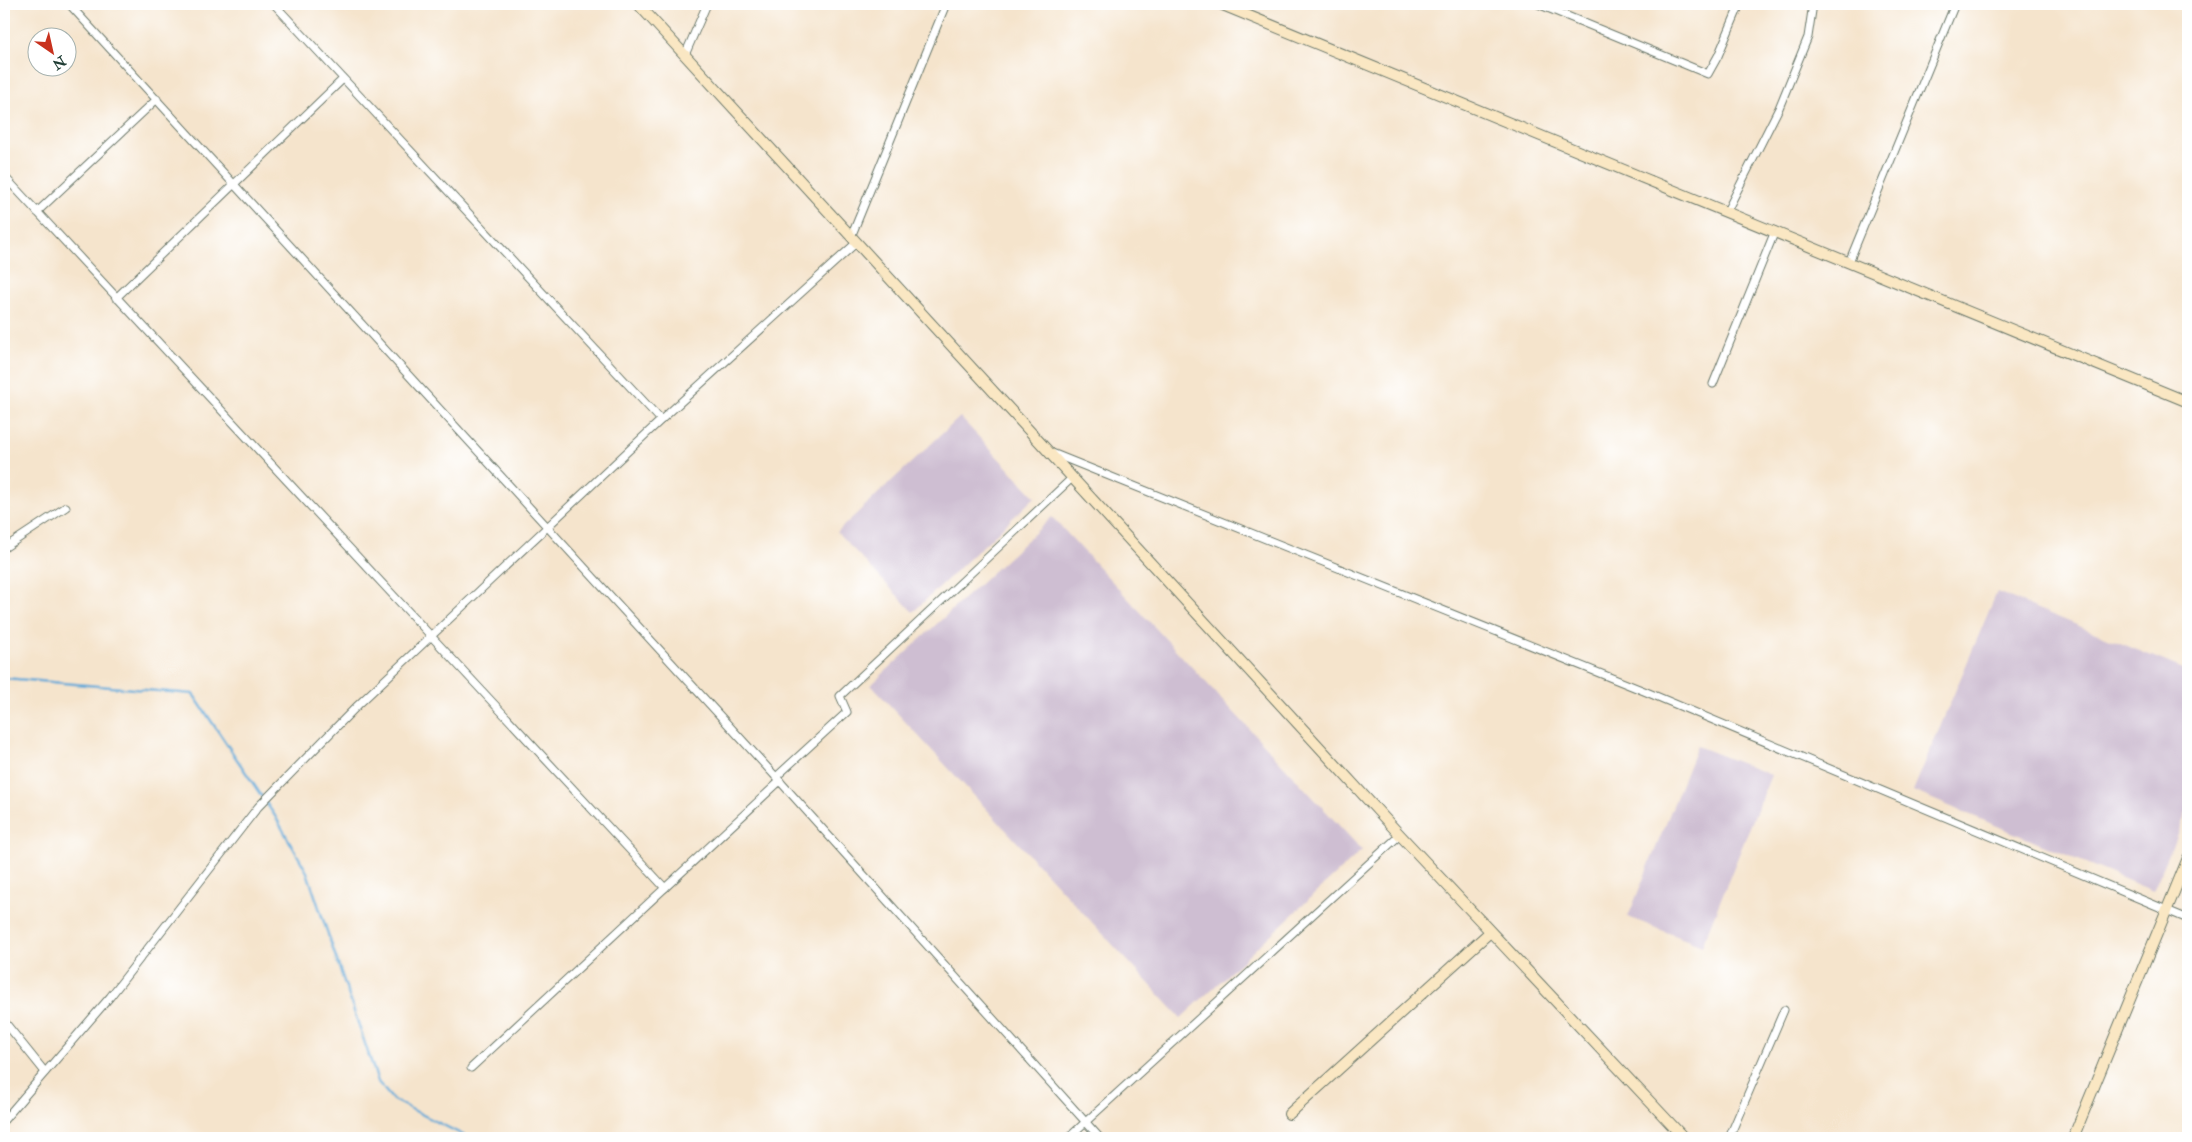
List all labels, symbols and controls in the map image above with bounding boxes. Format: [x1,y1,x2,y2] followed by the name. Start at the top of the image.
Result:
[28,28,78,78] north arrow
[49,51,70,73] text: N

